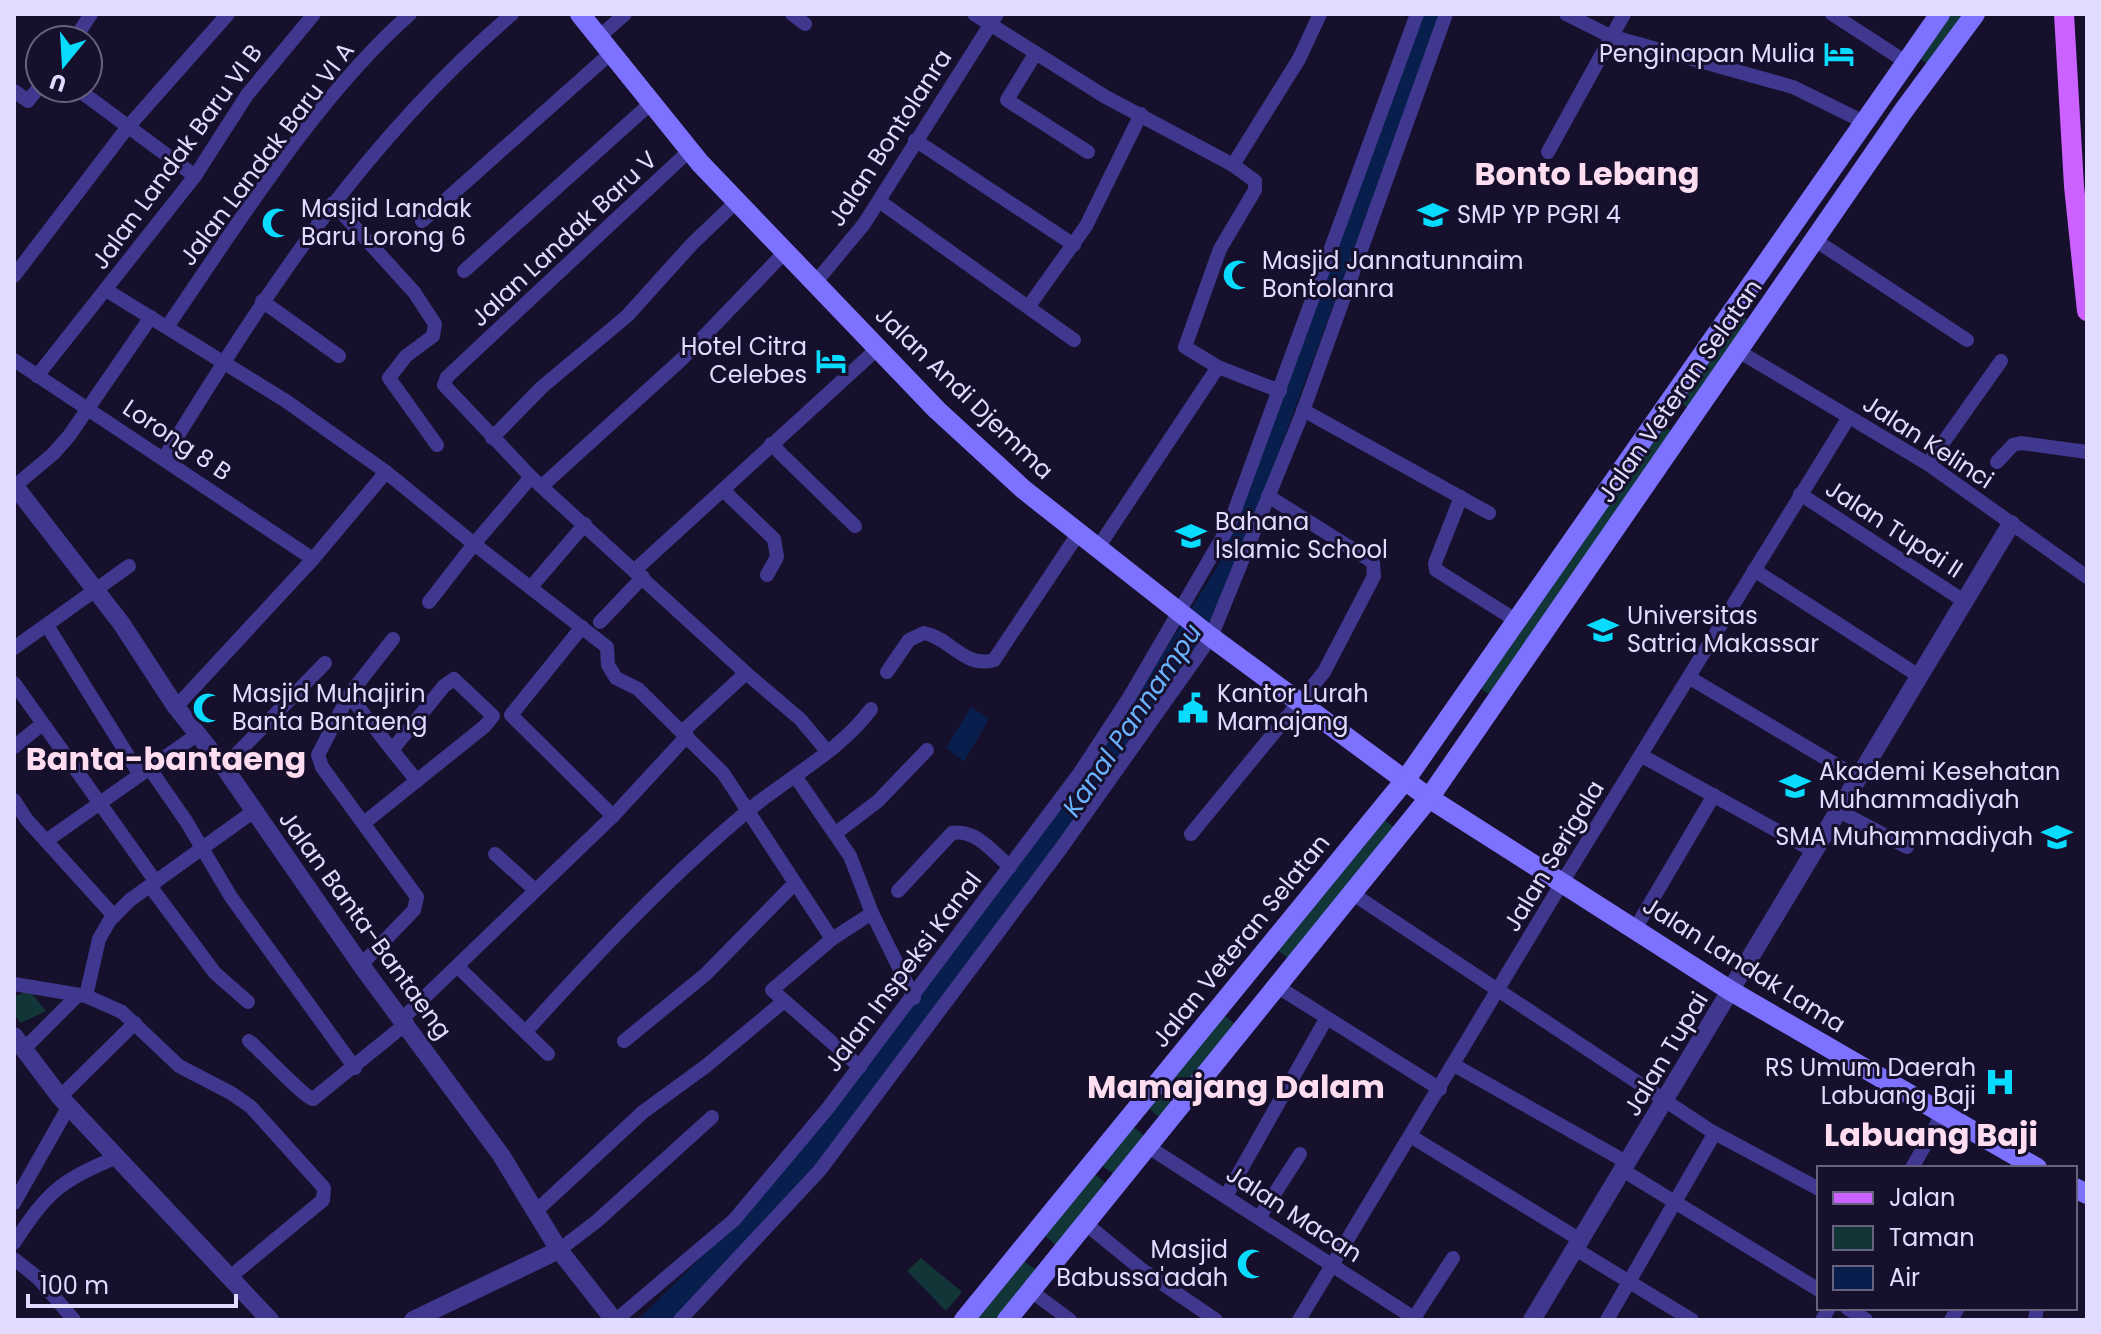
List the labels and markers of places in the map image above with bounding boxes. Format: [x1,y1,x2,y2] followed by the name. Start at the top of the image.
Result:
[1599,37,1815,70] place label: Penginapan Mulia
[1822,37,1856,71] hotel icon: Penginapan Mulia
[301,192,472,253] place label: Masjid Landak Baru Lorong 6
[1416,198,1450,232] school or university icon: SMP YP PGRI 4
[1457,198,1621,231] place label: SMP YP PGRI 4
[260,206,294,240] mosque icon: Masjid Landak Baru Lorong 6
[1262,244,1523,305] place label: Masjid Jannatunnaim Bontolanra
[1221,258,1255,292] mosque icon: Masjid Jannatunnaim Bontolanra
[681,330,807,391] place label: Hotel Citra Celebes
[814,344,848,378] hotel icon: Hotel Citra Celebes
[1215,505,1388,566] place label: Bahana Islamic School
[1174,519,1208,553] school or university icon: Bahana Islamic School
[1627,599,1819,660] place label: Universitas Satria Makassar
[1586,613,1620,647] school or university icon: Universitas Satria Makassar
[232,677,427,738] place label: Masjid Muhajirin Banta Bantaeng
[1217,677,1369,738] place label: Kantor Lurah Mamajang
[191,691,225,725] mosque icon: Masjid Muhajirin Banta Bantaeng
[1176,691,1210,725] public building icon: Kantor Lurah Mamajang
[1819,755,2060,816] place label: Akademi Kesehatan Muhammadiyah
[1778,769,1812,803] school or university icon: Akademi Kesehatan Muhammadiyah
[1775,820,2033,853] place label: SMA Muhammadiyah
[2040,820,2074,854] school or university icon: SMA Muhammadiyah
[1765,1051,1976,1112] place label: RS Umum Daerah Labuang Baji
[1983,1065,2017,1099] hospital icon: RS Umum Daerah Labuang Baji
[1056,1233,1228,1294] place label: Masjid Babussa'adah
[1235,1247,1269,1281] mosque icon: Masjid Babussa'adah

